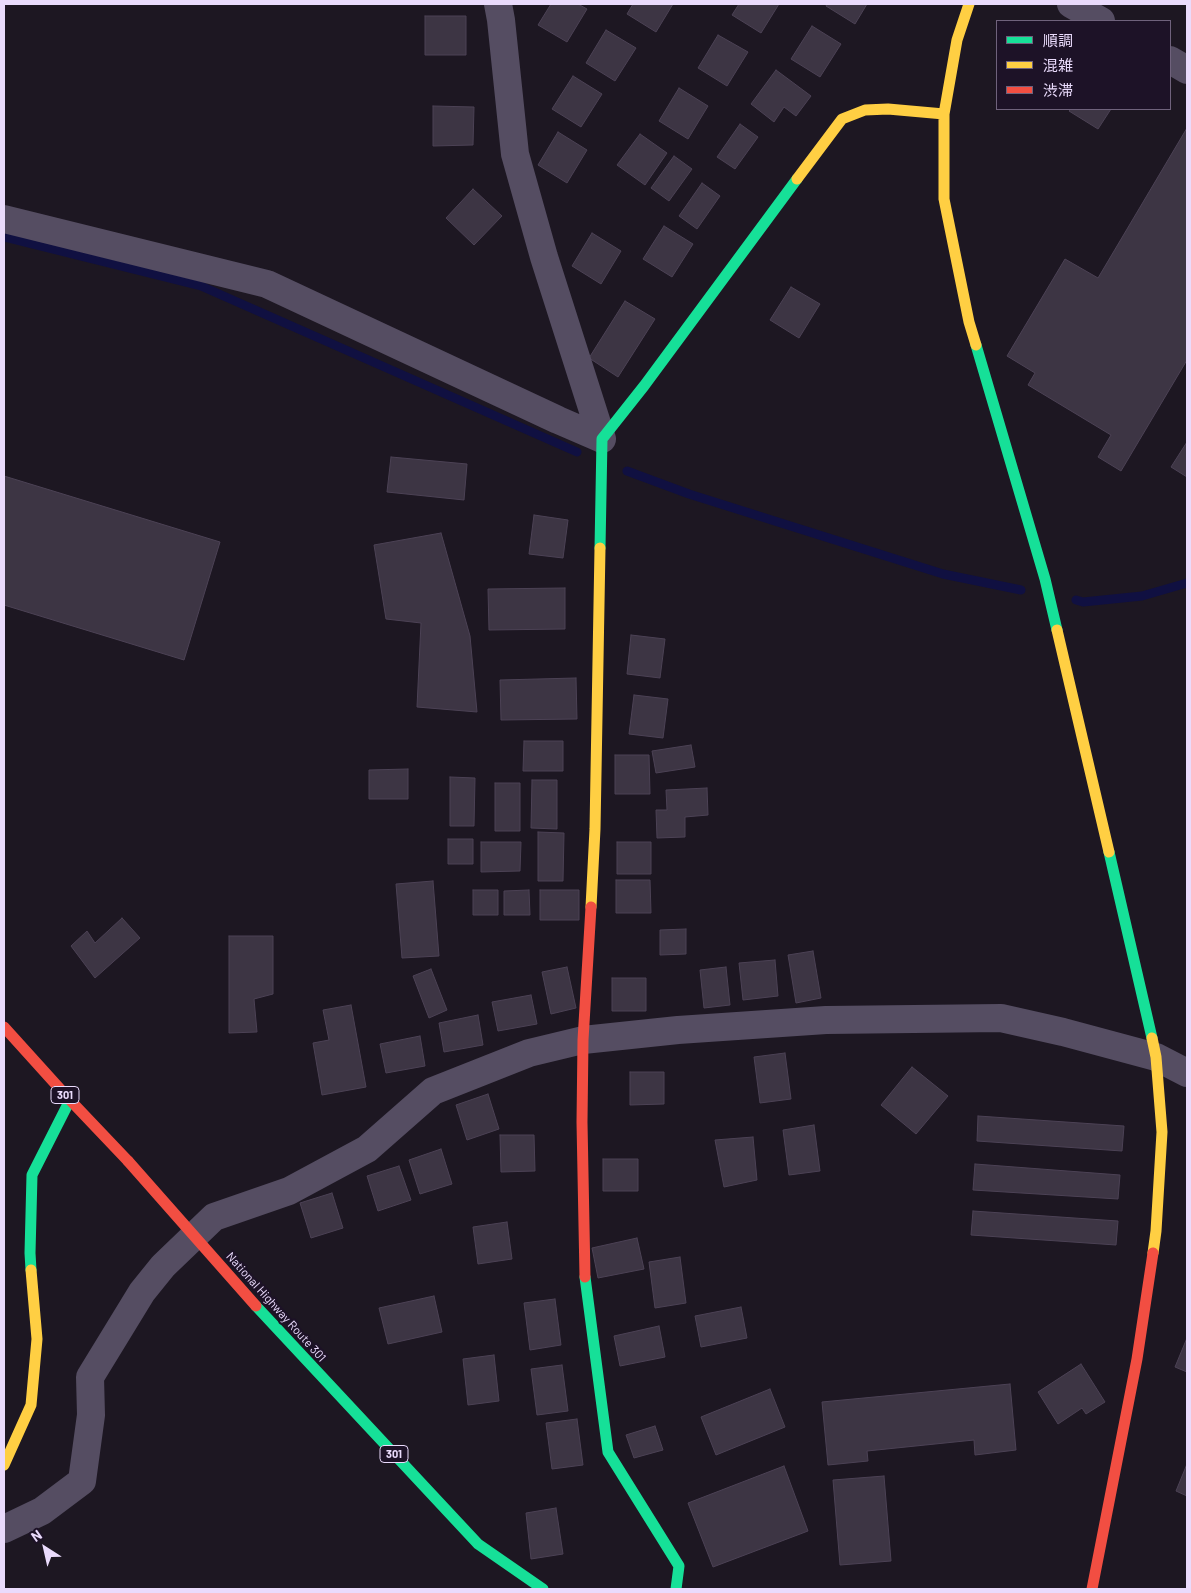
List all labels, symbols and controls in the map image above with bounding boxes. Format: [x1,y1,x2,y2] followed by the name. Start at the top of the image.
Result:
[996,20,1171,110] legend
[1043,31,1073,49] text: 順調
[1043,56,1073,74] text: 混雑
[1043,81,1073,99] text: 渋滞
[51,1086,79,1104] road number: 301
[223,1249,329,1365] street label: National Highway Route 301
[380,1446,408,1462] road number: 301
[20,1523,70,1573] north arrow
[27,1526,45,1545] text: N

